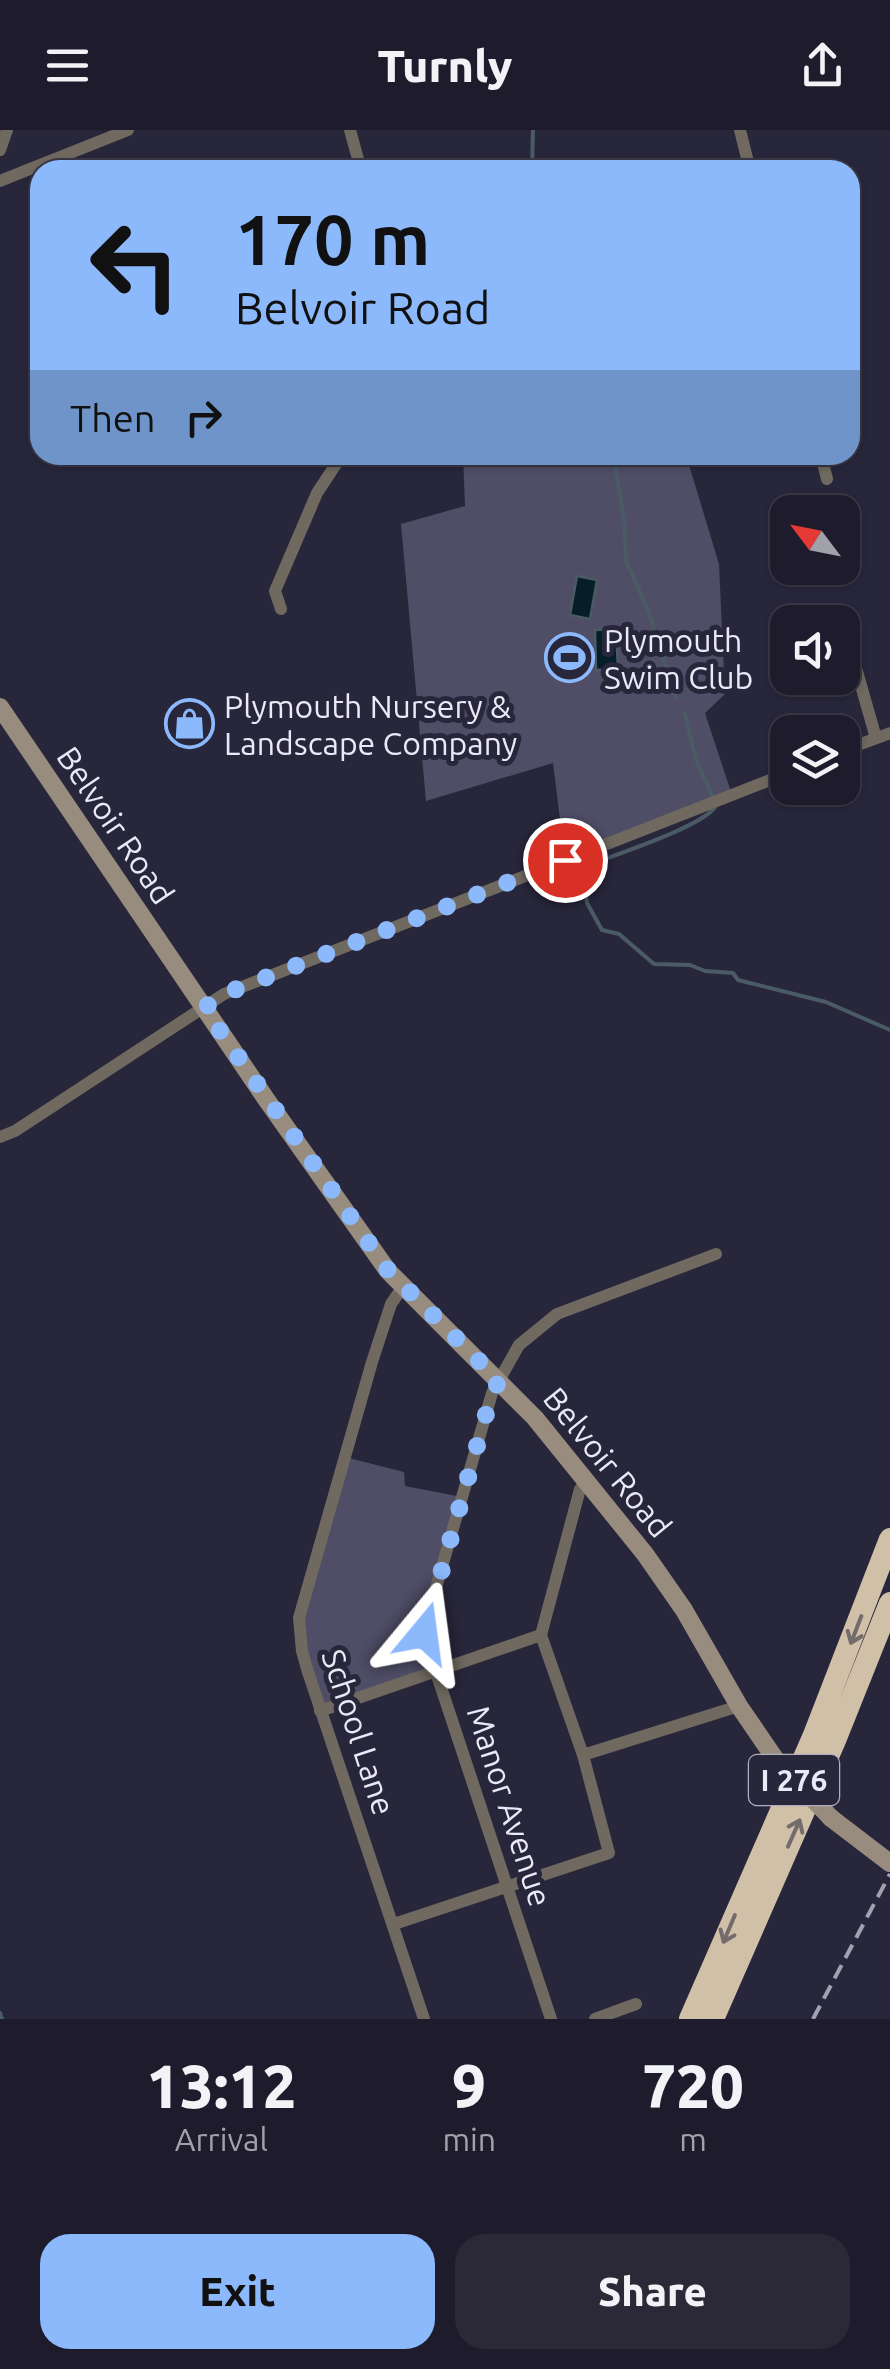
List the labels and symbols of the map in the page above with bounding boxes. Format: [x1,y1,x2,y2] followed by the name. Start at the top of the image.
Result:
[770,495,860,585] north arrow
[604,622,753,695] place label: Plymouth Swim Club
[543,632,595,684] sports icon: Plymouth Swim Club
[224,688,517,761] place label: Plymouth Nursery & Landscape Company
[163,698,215,750] shop icon: Plymouth Nursery & Landscape Company
[50,740,182,910] street label: Belvoir Road
[523,818,608,903] pin
[537,1380,679,1544] street label: Belvoir Road
[372,1581,476,1685] position arrow
[846,1614,864,1645] one-way arrow
[315,1645,403,1819] street label: School Lane
[461,1701,559,1911] street label: Manor Avenue
[749,1755,839,1805] road number: I 276
[786,1819,805,1849] one-way arrow
[719,1913,737,1944] one-way arrow

